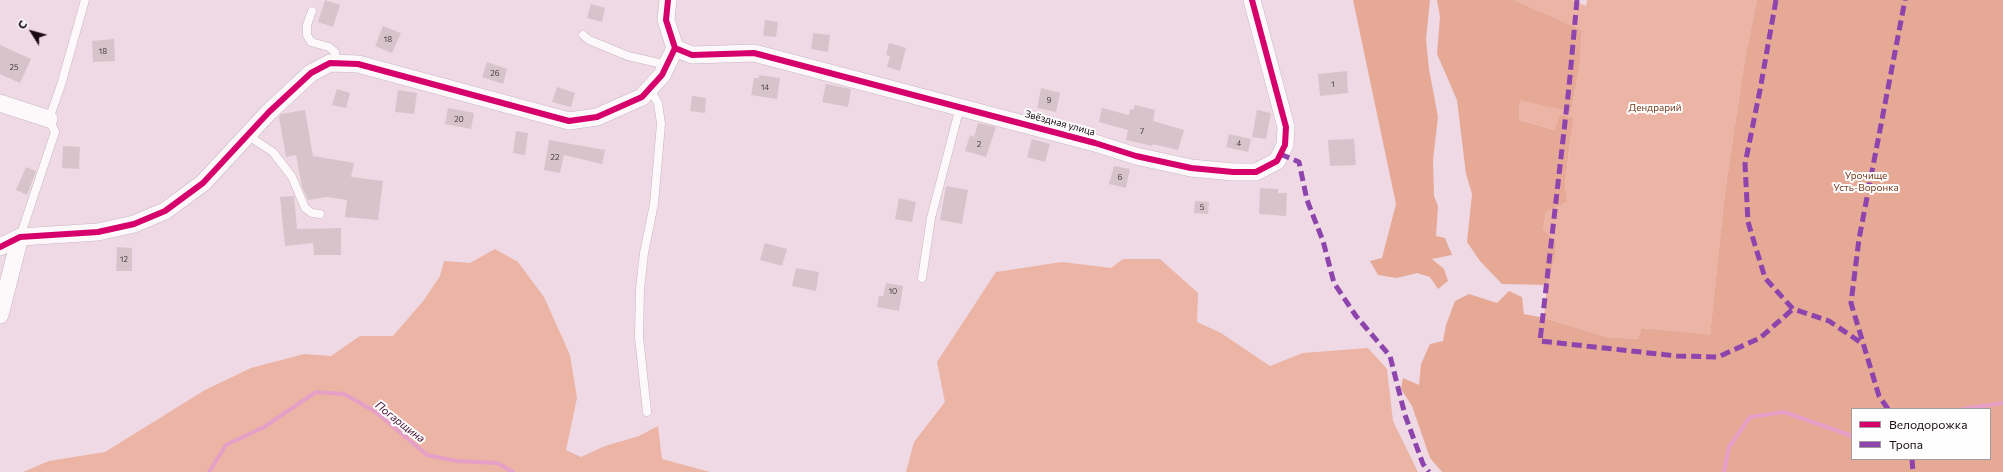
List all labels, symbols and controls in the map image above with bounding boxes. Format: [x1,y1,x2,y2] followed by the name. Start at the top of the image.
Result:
[12,12,52,52] north arrow
[15,18,29,31] text: С
[384,34,392,44] house number: 18
[99,46,107,56] house number: 18
[9,62,19,72] house number: 25
[490,68,500,78] house number: 26
[1331,79,1335,89] house number: 1
[761,82,769,92] house number: 14
[1047,95,1051,105] house number: 9
[1628,102,1682,114] park label: Дендрарий
[1023,108,1097,138] street label: Звёздная улица
[454,114,464,124] house number: 20
[1140,126,1144,136] house number: 7
[1237,138,1241,148] house number: 4
[977,139,981,149] house number: 2
[551,152,559,162] house number: 22
[1833,170,1899,194] park label: Урочище Усть-Воронка
[1118,172,1122,182] house number: 6
[1200,202,1204,212] house number: 5
[120,254,128,264] house number: 12
[889,286,897,296] house number: 10
[373,399,427,445] water label: Погарщина
[1851,408,1991,460] legend
[1889,417,1967,431] text: Велодорожка
[1889,437,1923,451] text: Тропа

